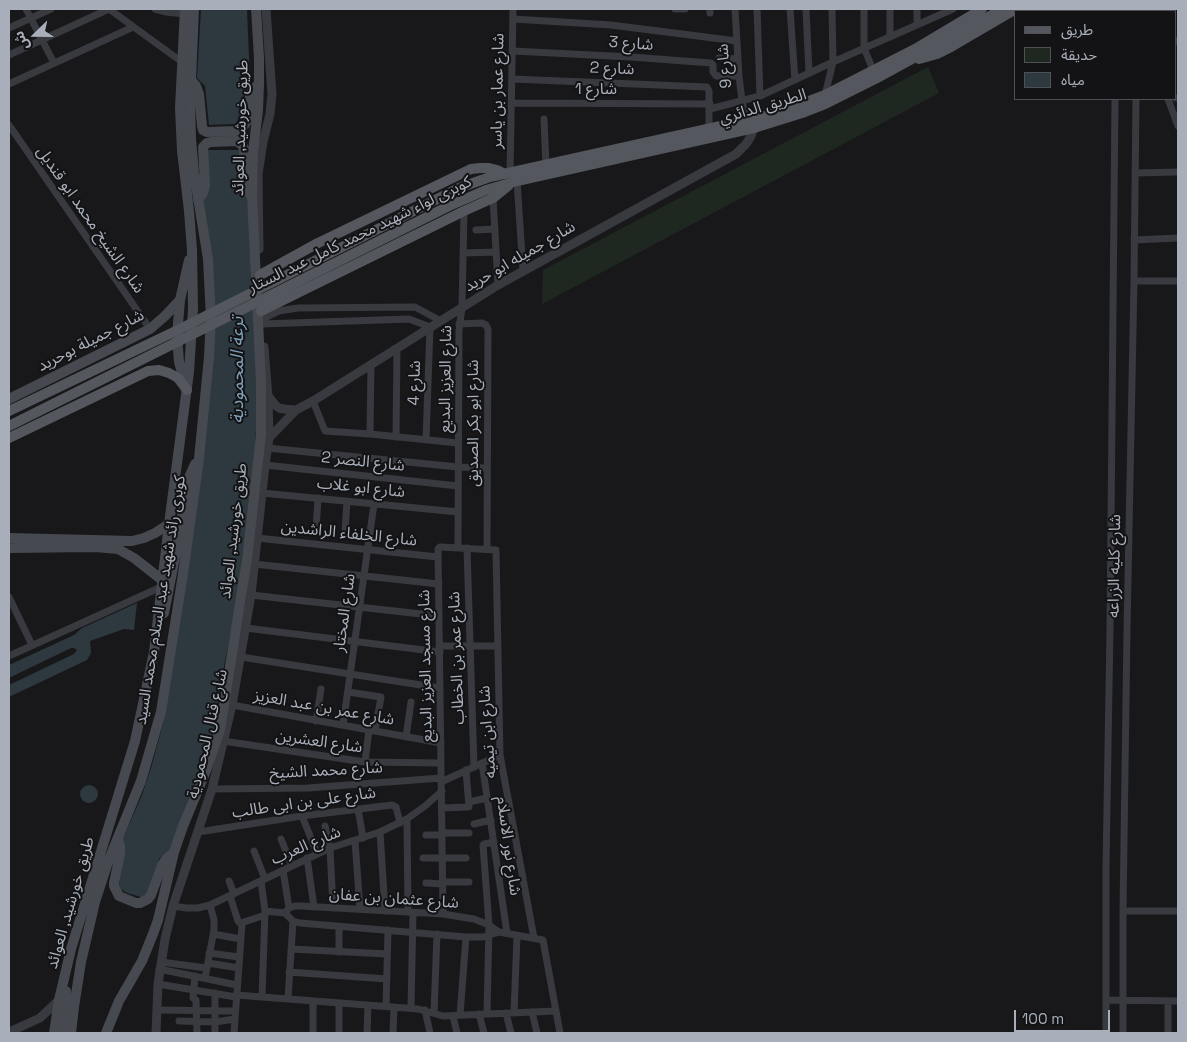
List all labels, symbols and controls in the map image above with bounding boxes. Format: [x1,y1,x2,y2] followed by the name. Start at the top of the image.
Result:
[10,10,60,60] north arrow
[1014,10,1177,100] legend
[1061,20,1093,39] text: طريق
[9,28,33,53] text: ش
[487,33,509,149] street label: شارع عمار بن ياسر
[608,33,654,55] street label: شارع 3
[713,43,737,89] street label: شارع 9
[1061,45,1097,64] text: حديقة
[229,59,253,197] street label: طريق خورشيد, العوائد
[589,59,635,79] street label: شارع 2
[1061,70,1085,89] text: مياه
[575,80,617,100] street label: شارع 1
[717,85,809,129] street label: الطريق الدائري
[32,143,148,297] street label: شارع الشيخ محمد ابو قنديل
[245,172,475,298] street label: كوبرى لواء شهيد محمد كامل عبد الستار
[461,217,579,297] street label: شارع جميله ابو حريد
[34,306,148,376] street label: شارع جميلة بوحريد
[227,317,249,423] water label: ترعة المحمودية
[435,325,457,433] street label: شارع العزيز البديع
[464,359,484,487] street label: شارع ابو بكر الصديق
[405,360,425,406] street label: شارع 4
[320,448,406,476] street label: شارع النصر 2
[216,462,252,600] street label: طريق خورشيد, العوائد
[132,474,190,726] street label: كوبرى رائد شهيد عبد السلام محمد السيد
[316,474,406,502] street label: شارع ابو غلاب
[1104,514,1126,618] street label: شارع كليه الزراعه
[280,517,418,551] street label: شارع الخلفاء الراشدين
[330,572,360,654] street label: شارع المختار
[415,589,437,743] street label: شارع مسجد العزيز البديع
[445,591,469,725] street label: شارع عمر بن الخطاب
[184,667,232,801] street label: شارع قنال المحمودية
[475,685,501,779] street label: شارع ابن تيميه
[252,686,396,730] street label: شارع عمر بن عبد العزيز
[274,726,364,758] street label: شارع العشرين
[269,758,383,784] street label: شارع محمد الشيخ
[231,783,377,823] street label: شارع على بن ابى طالب
[492,795,524,897] street label: شارع نور الاسلام
[268,823,344,869] street label: شارع العرب
[43,835,99,971] street label: طريق خورشيد, العوائد
[329,885,459,913] street label: شارع عثمان بن عفان
[1017,1000,1113,1032] scale bar
[1022,1009,1064,1028] text: 100 m

